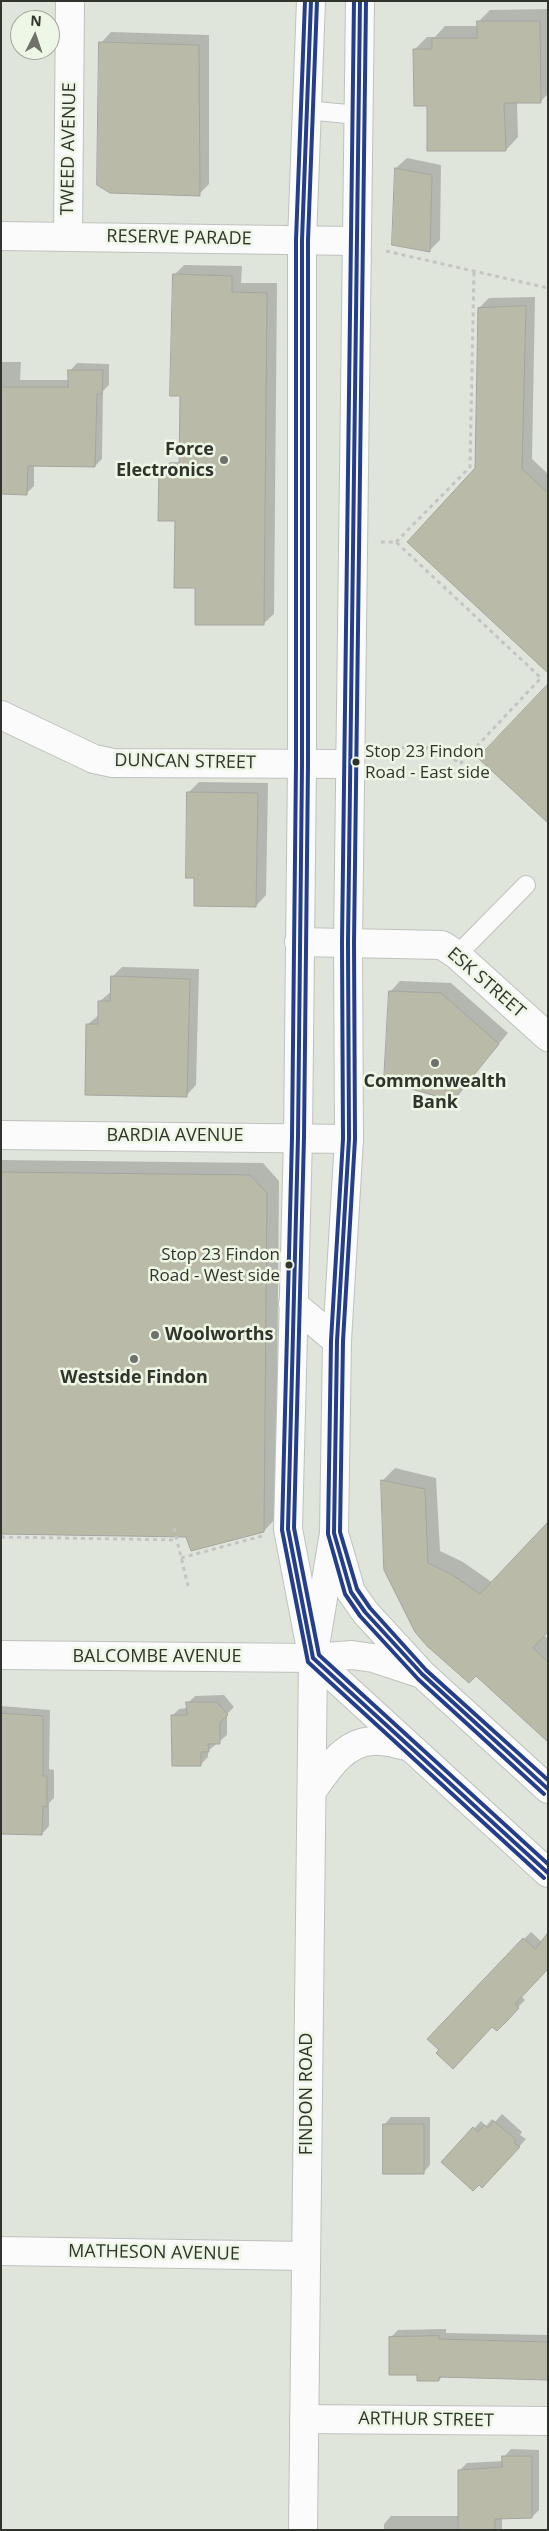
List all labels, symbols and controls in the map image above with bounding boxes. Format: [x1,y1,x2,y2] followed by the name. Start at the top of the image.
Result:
[10,10,60,60] north arrow
[30,11,42,30] text: N
[57,82,81,216] street label: TWEED AVENUE
[106,226,252,250] street label: RESERVE PARADE
[116,439,214,482] place label: Force Electronics
[218,454,230,466] marker: Force Electronics
[365,742,490,782] place label: Stop 23 Findon Road - East side
[114,750,256,774] street label: DUNCAN STREET
[351,757,361,767] marker: Stop 23 Findon Road - East side
[443,943,529,1023] street label: ESK STREET
[429,1057,441,1069] marker: Commonwealth Bank
[364,1071,506,1114] place label: Commonwealth Bank
[106,1125,244,1147] street label: BARDIA AVENUE
[149,1245,280,1285] place label: Stop 23 Findon Road - West side
[284,1260,294,1270] marker: Stop 23 Findon Road - West side
[165,1324,274,1346] place label: Woolworths
[149,1329,161,1341] marker: Woolworths
[128,1353,140,1365] marker: Westside Findon
[60,1367,208,1389] place label: Westside Findon
[72,1646,242,1668] street label: BALCOMBE AVENUE
[296,2033,318,2155] street label: FINDON ROAD
[68,2241,240,2265] street label: MATHESON AVENUE
[358,2408,494,2432] street label: ARTHUR STREET

